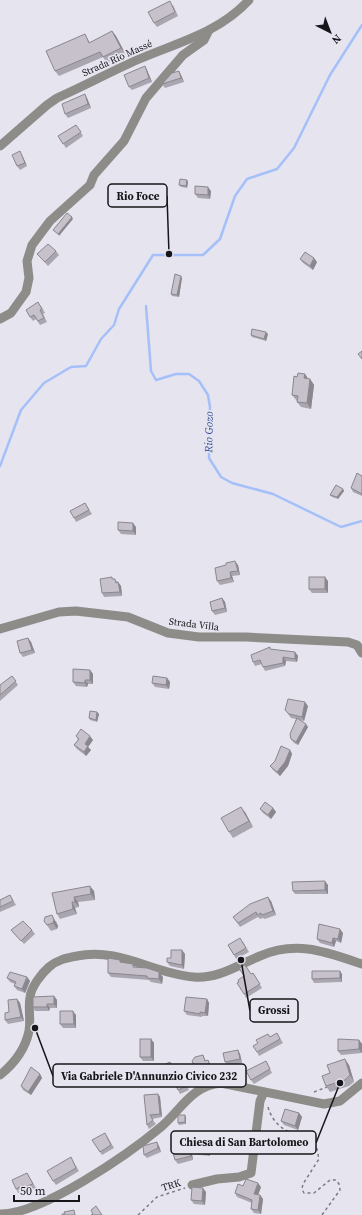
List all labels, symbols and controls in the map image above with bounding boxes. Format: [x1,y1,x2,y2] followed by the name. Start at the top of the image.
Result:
[310,12,350,52] north arrow
[328,31,344,47] text: N
[80,37,154,79] street label: Strada Rio Massé
[108,184,167,207] callout: Rio Foce
[117,189,160,204] text: Rio Foce
[201,411,217,454] water label: Rio Gozo
[168,614,221,634] street label: Strada Villa
[250,999,298,1022] callout: Grossi
[258,1003,291,1018] text: Grossi
[53,1064,246,1087] callout: Via Gabriele D'Annunzio Civico 232
[61,1069,237,1084] text: Via Gabriele D'Annunzio Civico 232
[171,1131,316,1154] callout: Chiesa di San Bartolomeo
[179,1135,309,1150] text: Chiesa di San Bartolomeo
[160,1176,182,1194] street label: TRK
[14,1177,79,1203] scale bar
[20,1183,46,1199] text: 50 m

